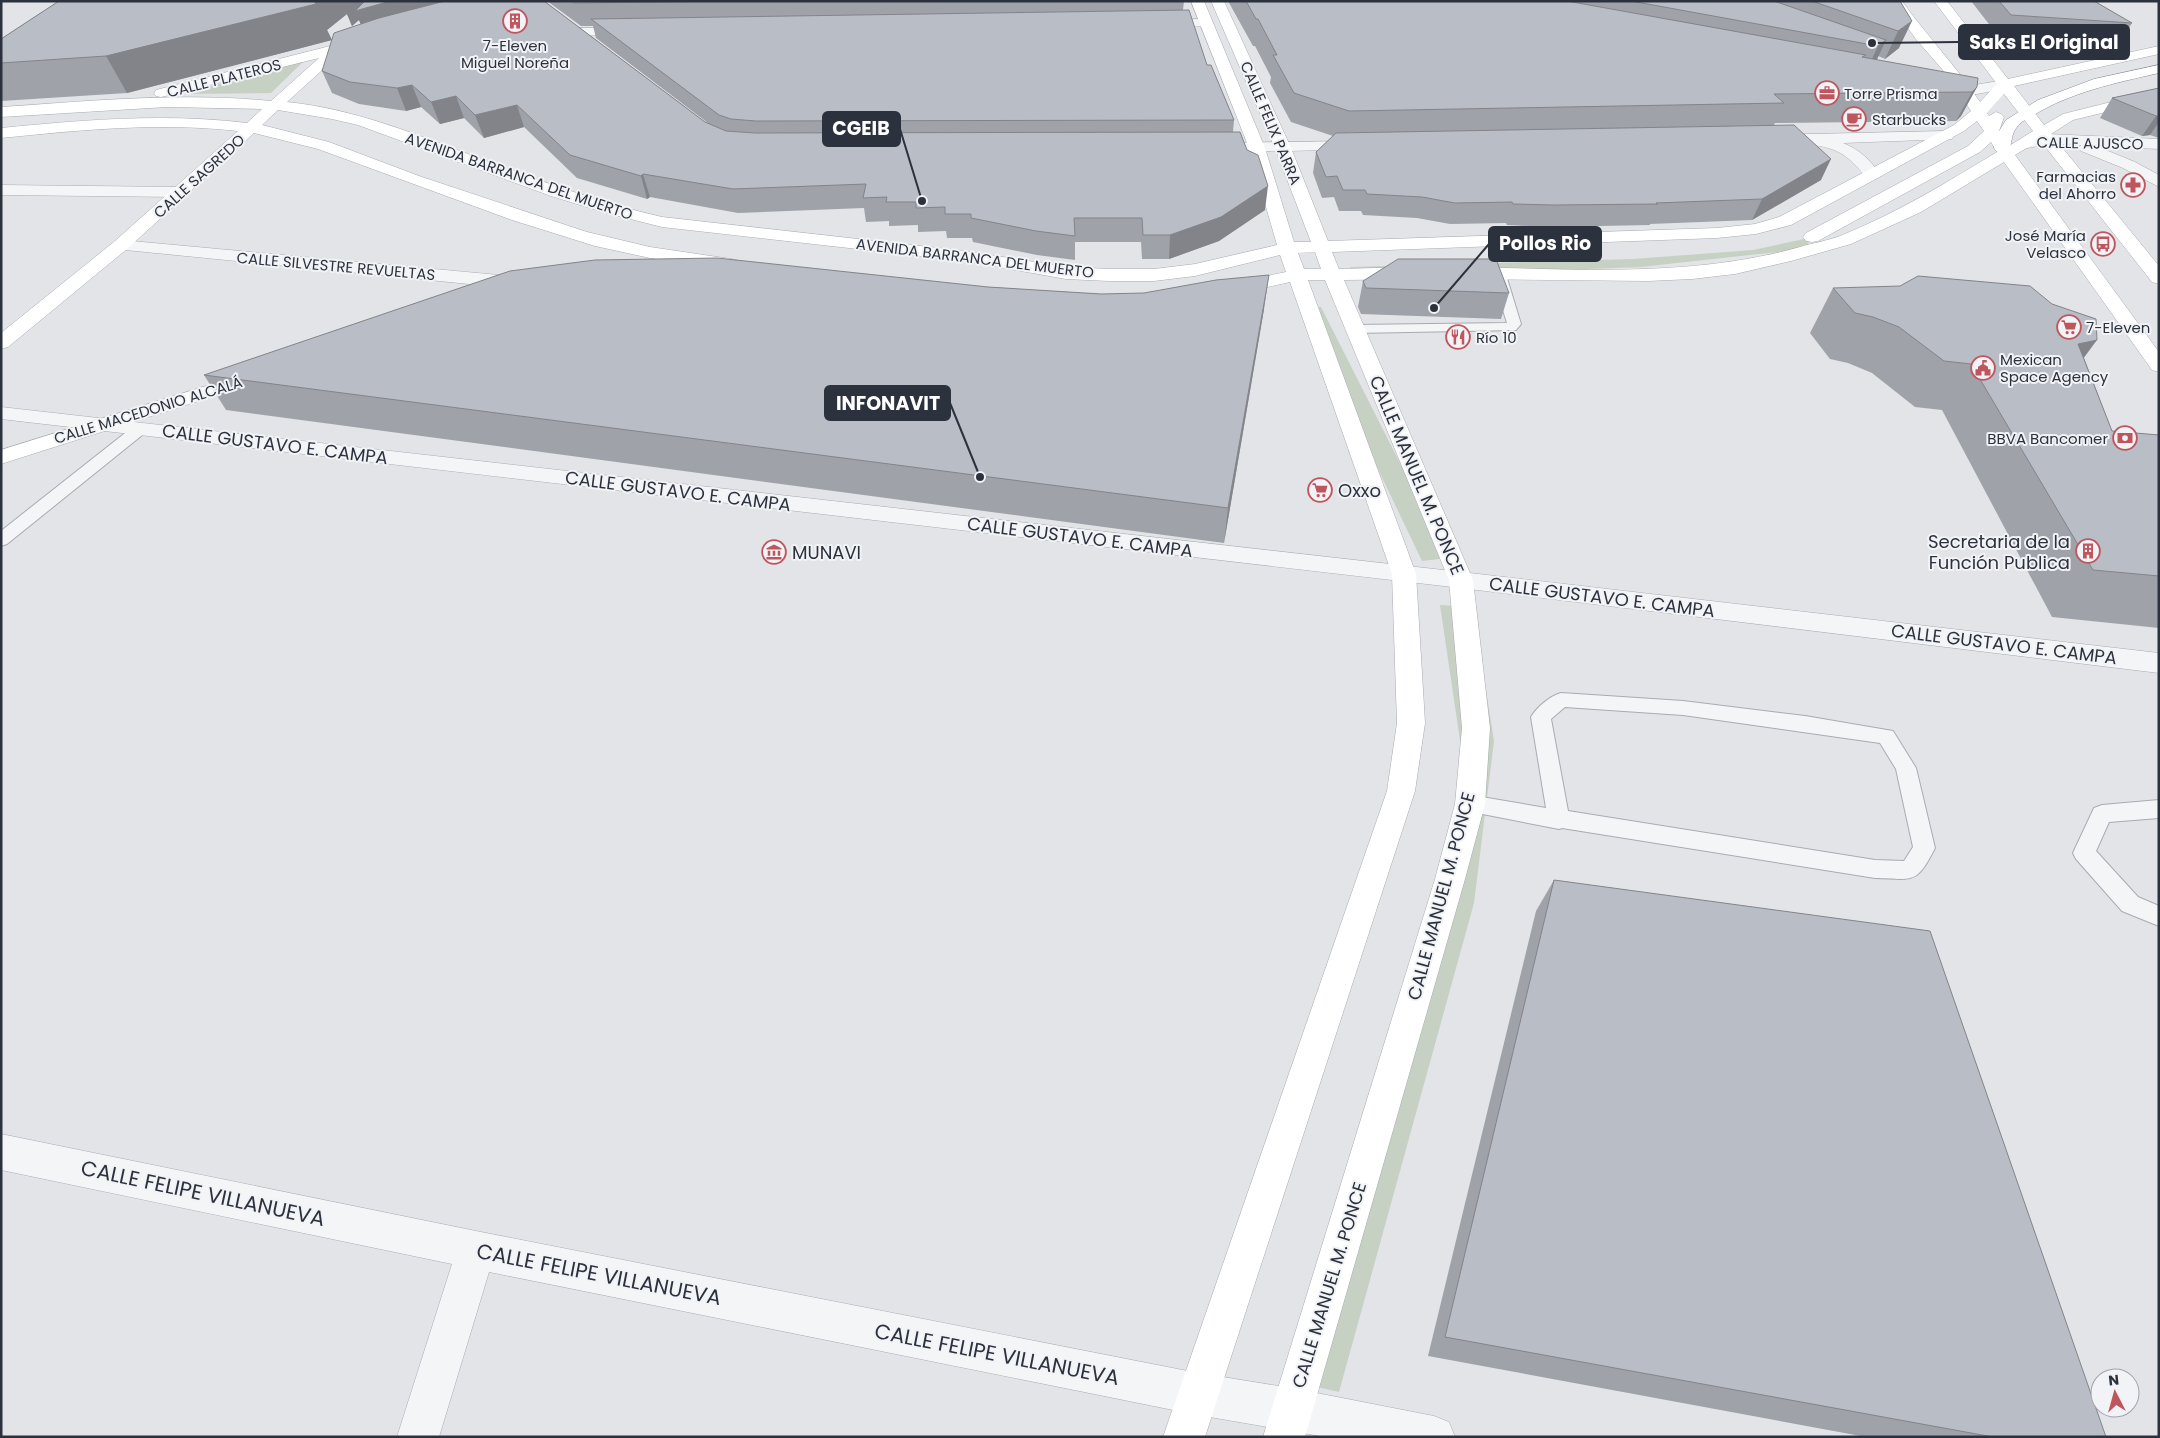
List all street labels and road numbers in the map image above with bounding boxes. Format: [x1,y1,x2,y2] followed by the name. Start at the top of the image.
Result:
[165,54,283,102] street label: CALLE PLATEROS
[1235,58,1307,188] street label: CALLE FELIX PARRA
[402,127,636,225] street label: AVENIDA BARRANCA DEL MUERTO
[149,129,249,223] street label: CALLE SAGREDO
[2036,132,2144,154] street label: CALLE AJUSCO
[855,233,1095,283] street label: AVENIDA BARRANCA DEL MUERTO
[236,247,436,285] street label: CALLE SILVESTRE REVUELTAS
[51,371,245,449] street label: CALLE MACEDONIO ALCALÁ
[1364,371,1470,579] street label: CALLE MANUEL M. PONCE
[161,418,389,470] street label: CALLE GUSTAVO E. CAMPA
[564,465,792,517] street label: CALLE GUSTAVO E. CAMPA
[966,511,1194,563] street label: CALLE GUSTAVO E. CAMPA
[1488,571,1716,623] street label: CALLE GUSTAVO E. CAMPA
[1890,618,2118,670] street label: CALLE GUSTAVO E. CAMPA
[1401,789,1481,1003] street label: CALLE MANUEL M. PONCE
[78,1153,328,1233] street label: CALLE FELIPE VILLANUEVA
[1286,1179,1372,1391] street label: CALLE MANUEL M. PONCE
[474,1236,724,1312] street label: CALLE FELIPE VILLANUEVA
[872,1316,1122,1392] street label: CALLE FELIPE VILLANUEVA

